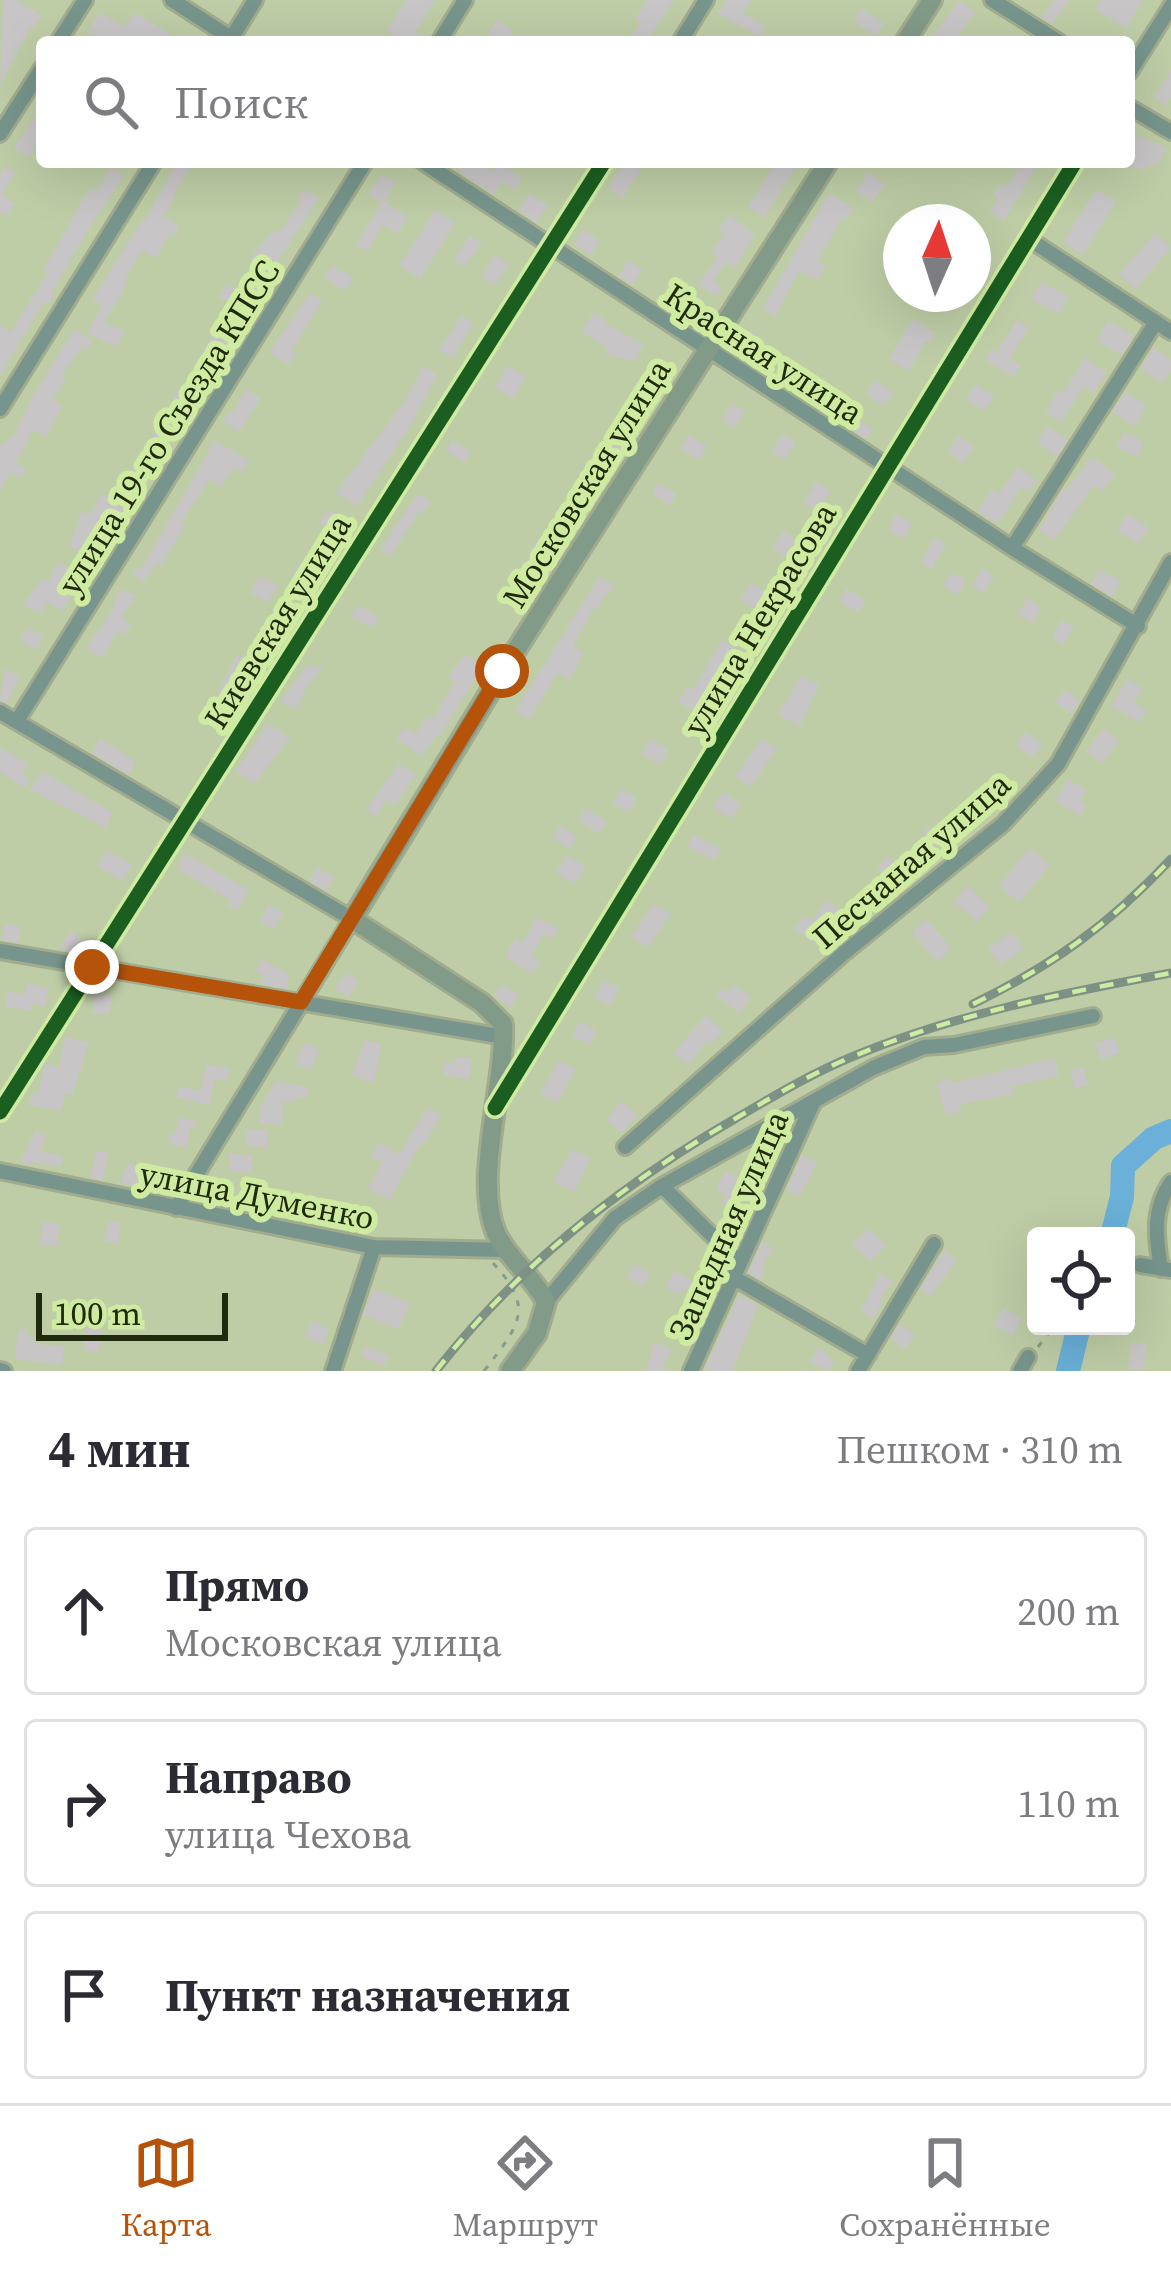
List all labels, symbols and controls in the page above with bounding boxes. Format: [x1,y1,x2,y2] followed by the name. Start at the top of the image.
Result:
[36,36,1135,168] search box
[78,69,144,135] icon: search
[174,71,308,133] text: Поиск
[883,204,991,312] north arrow
[47,252,290,603] street label: улица 19-го Съезда КПСС
[656,272,872,435] street label: Красная улица
[492,350,681,616] street label: Московская улица
[672,494,847,744] street label: улица Некрасова
[193,505,362,737] street label: Киевская улица
[475,644,529,698] route start
[803,762,1020,959] street label: Песчаная улица
[65,940,119,994] route end
[658,1103,799,1347] street label: Западная улица
[136,1151,378,1240] street label: улица Думенко
[1027,1227,1135,1335] map controls
[1027,1227,1135,1335] button: locate
[36,1287,228,1340] scale bar
[54,1291,141,1336] text: 100 m
[48,1414,191,1484] text: 4 мин
[837,1423,1123,1476] text: Пешком · 310 m
[165,1554,309,1616] text: Прямо
[51,1578,117,1644] icon: ahead
[1017,1585,1120,1638] text: 200 m
[165,1616,502,1669] text: Московская улица
[165,1746,352,1808] text: Направо
[51,1770,117,1836] icon: right
[1017,1777,1120,1830] text: 110 m
[165,1808,411,1861] text: улица Чехова
[51,1962,117,2028] icon: arrive
[165,1964,571,2026] text: Пункт назначения
[120,2130,212,2247] tab: Карта
[453,2130,598,2247] tab: Маршрут
[839,2130,1051,2247] tab: Сохранённые

